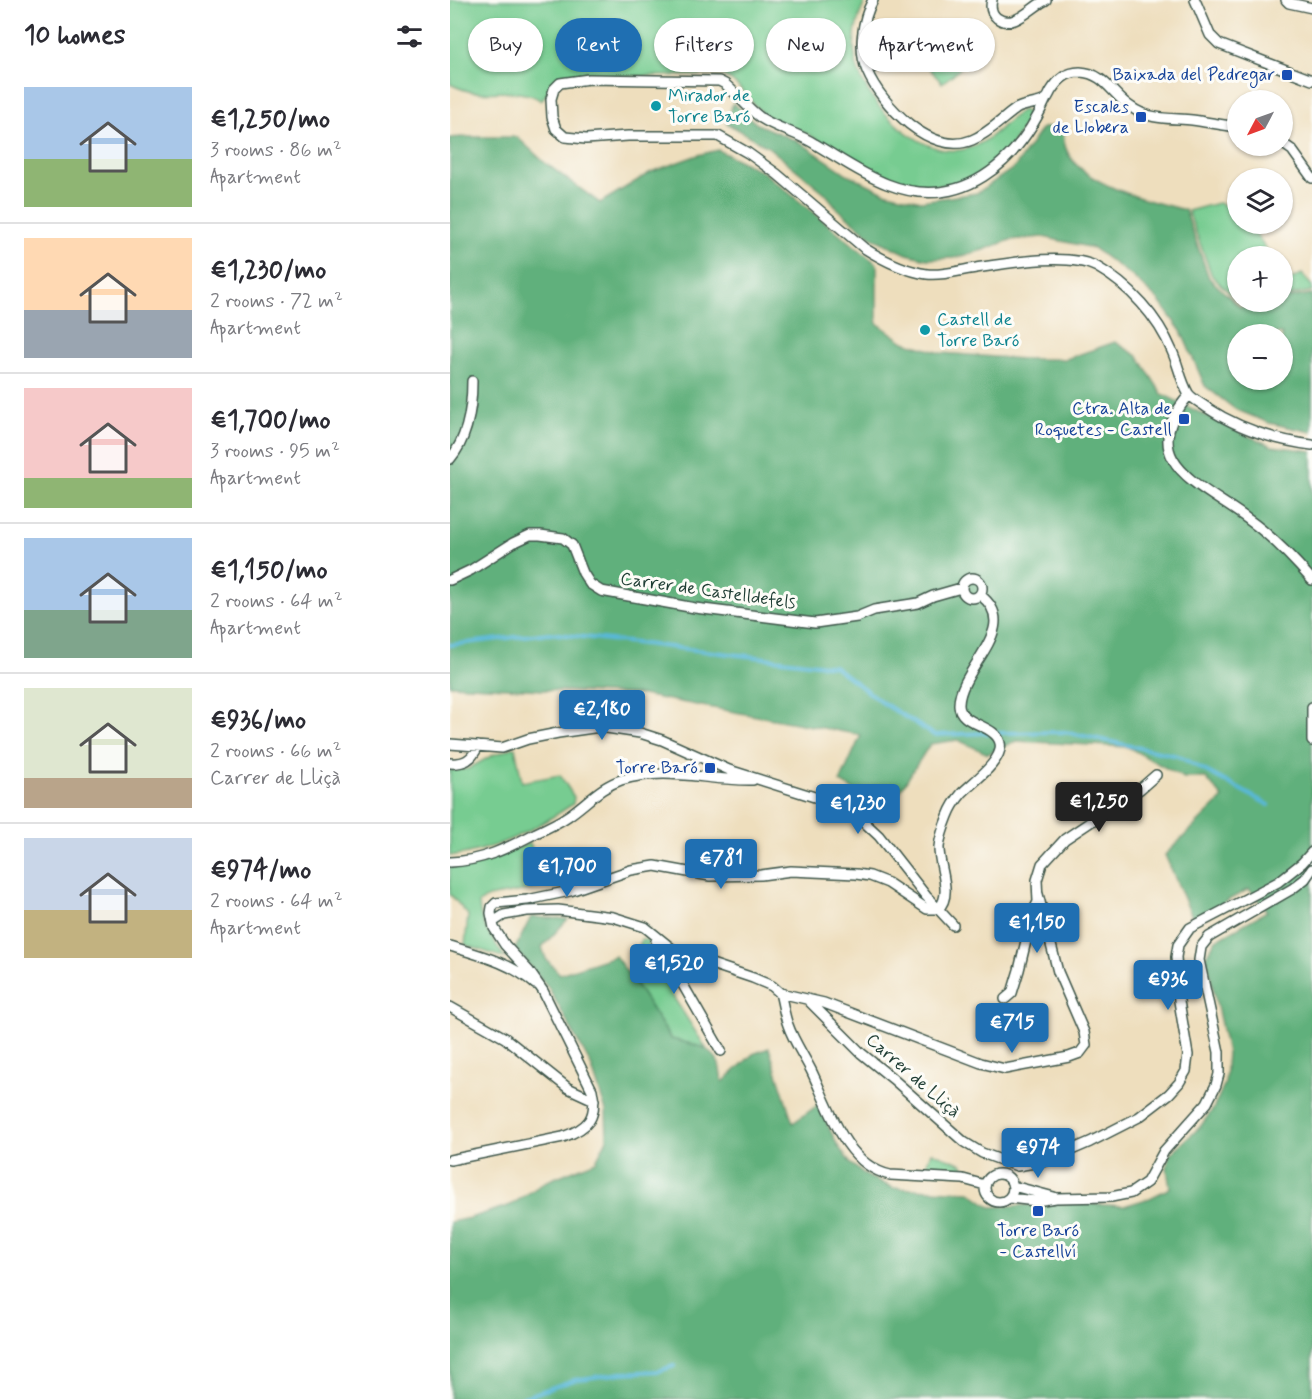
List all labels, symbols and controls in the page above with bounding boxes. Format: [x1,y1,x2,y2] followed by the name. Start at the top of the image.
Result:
[468,18,543,72] chip: Buy
[555,18,642,72] chip: Rent
[654,18,754,72] chip: Filters
[766,18,846,72] chip: New
[858,18,995,72] chip: Apartment
[24,19,125,53] text: 10 homes
[393,20,426,53] icon: filters
[1112,63,1275,88] place label: Baixada del Pedregar
[1280,68,1294,82] marker: Baixada del Pedregar
[668,84,751,129] place label: Mirador de Torre Baró
[1227,90,1293,156] north arrow
[1227,90,1293,390] map controls
[1053,95,1129,140] place label: Escales de Llobera
[649,99,663,113] marker: Mirador de Torre Baró
[210,103,330,137] text: €1,250/mo
[1134,110,1148,124] marker: Escales de Llobera
[72,111,144,183] icon: home
[210,137,342,164] text: 3 rooms · 86 m²
[210,164,301,191] text: Apartment
[1227,168,1293,234] button: layers
[1227,246,1293,312] button: +
[210,254,326,288] text: €1,230/mo
[72,262,144,334] icon: home
[210,288,343,315] text: 2 rooms · 72 m²
[937,308,1020,353] place label: Castell de Torre Baró
[210,315,301,342] text: Apartment
[918,323,932,337] marker: Castell de Torre Baró
[1227,324,1293,390] button: −
[1035,397,1172,442] place label: Ctra. Alta de Roquetes - Castell
[210,404,331,438] text: €1,700/mo
[72,412,144,484] icon: home
[1177,412,1191,426] marker: Ctra. Alta de Roquetes - Castell
[210,438,340,465] text: 3 rooms · 95 m²
[210,465,301,492] text: Apartment
[210,554,328,588] text: €1,150/mo
[72,562,144,634] icon: home
[619,567,797,615] street label: Carrer de Castelldefels
[210,588,343,615] text: 2 rooms · 64 m²
[210,615,301,642] text: Apartment
[553,690,651,741] pin: €2,180
[573,696,631,723] text: €2,180
[210,704,306,738] text: €936/mo
[72,712,144,784] icon: home
[210,738,341,765] text: 2 rooms · 66 m²
[616,756,698,780] place label: Torre Baró
[703,761,717,775] marker: Torre Baró
[210,765,341,792] text: Carrer de Lliçà
[1050,782,1148,833] pin: €1,250
[809,784,907,835] pin: €1,230
[1069,788,1129,815] text: €1,250
[830,790,886,817] text: €1,230
[685,839,757,890] pin: €781
[699,845,743,872] text: €781
[518,847,616,898] pin: €1,700
[537,853,597,880] text: €1,700
[210,854,311,888] text: €974/mo
[72,862,144,934] icon: home
[210,888,343,915] text: 2 rooms · 64 m²
[988,903,1086,954] pin: €1,150
[1008,909,1066,936] text: €1,150
[210,915,301,942] text: Apartment
[625,944,723,995] pin: €1,520
[644,950,704,977] text: €1,520
[1132,960,1204,1011] pin: €936
[1148,966,1188,993] text: €936
[976,1003,1048,1054] pin: €715
[990,1009,1035,1036] text: €715
[861,1028,965,1124] street label: Carrer de Lliçà
[1002,1128,1074,1179] pin: €974
[1016,1134,1060,1161] text: €974
[1031,1204,1045,1218] marker: Torre Baró - Castellví
[997,1219,1079,1264] place label: Torre Baró - Castellví

